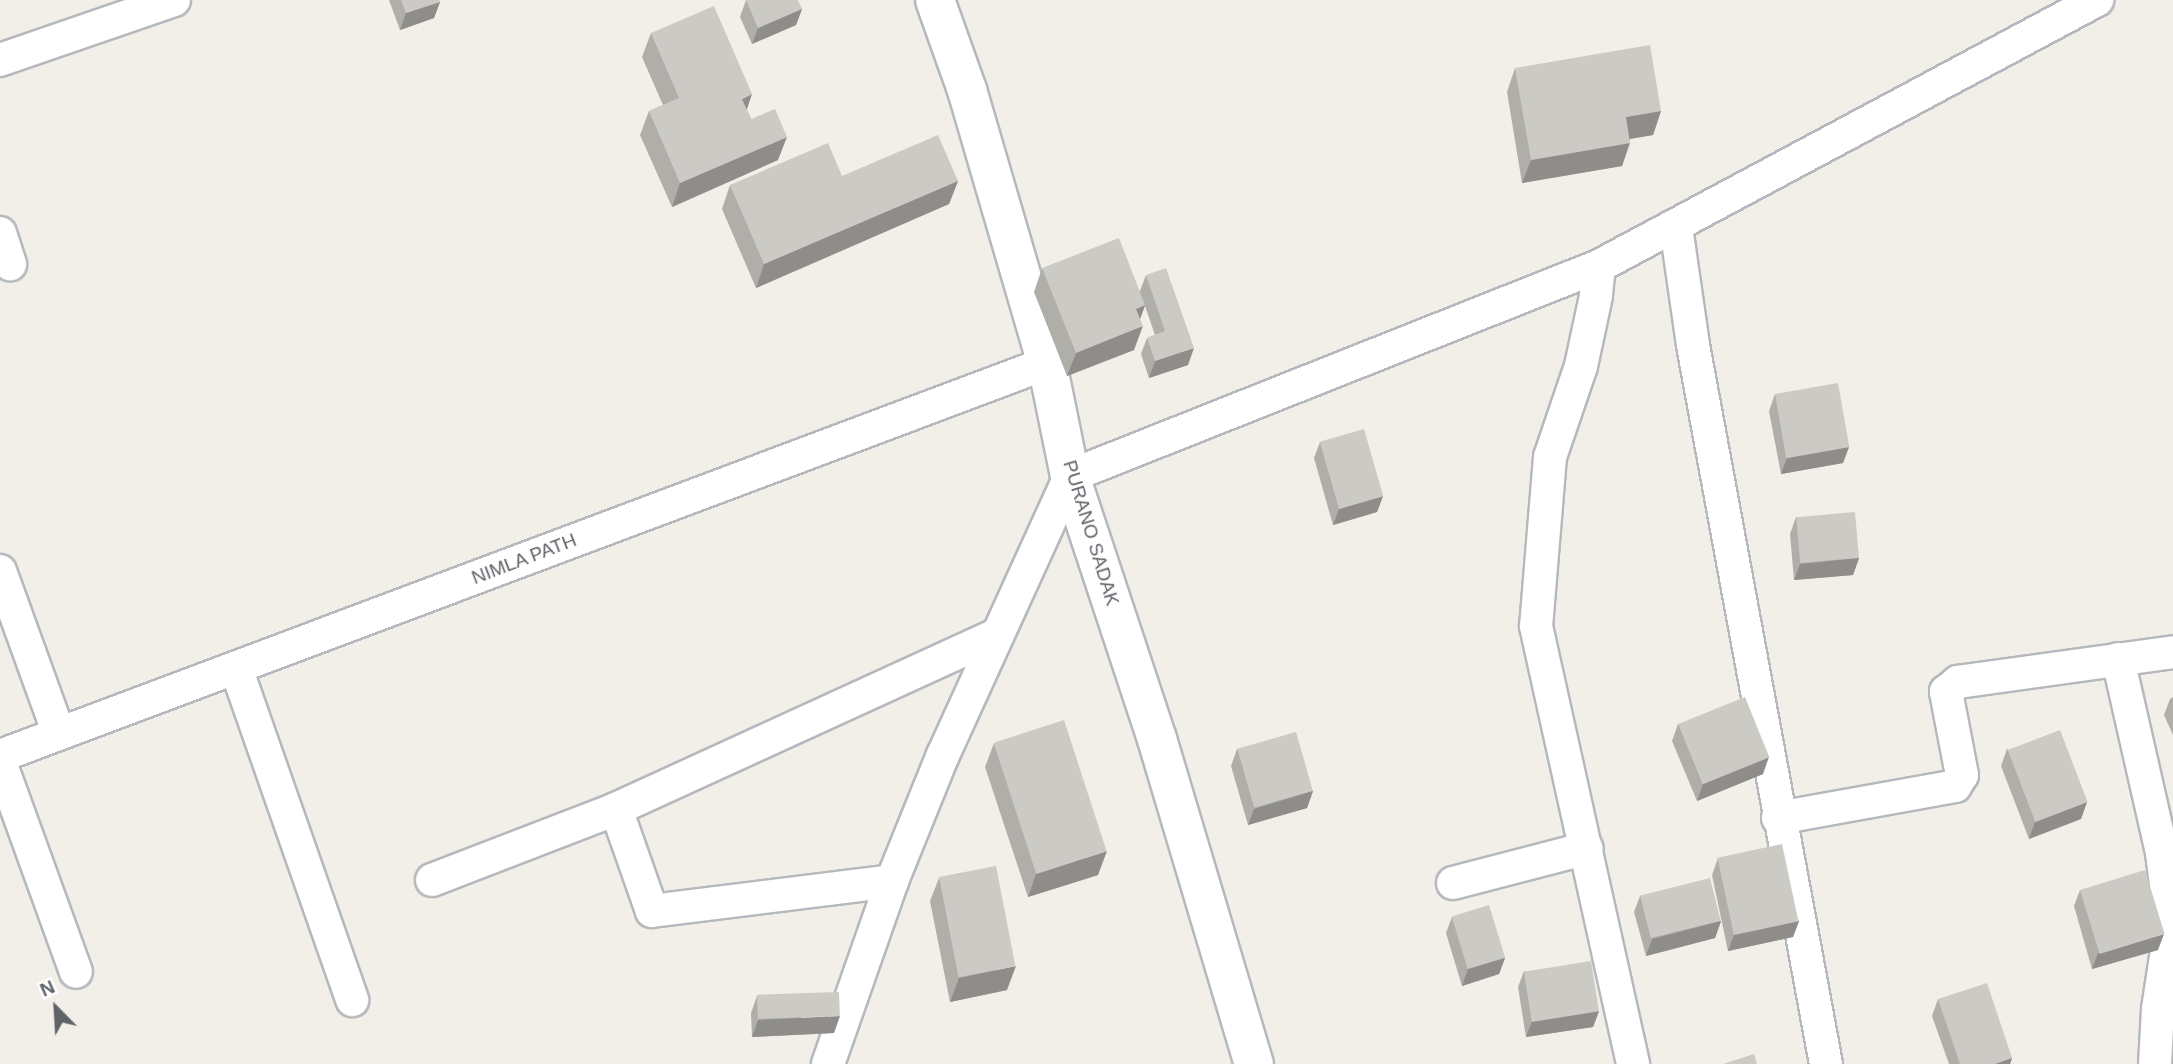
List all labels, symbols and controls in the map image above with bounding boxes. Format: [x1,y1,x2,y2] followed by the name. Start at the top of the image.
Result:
[1058,457,1124,609] street label: PURANO SADAK
[468,528,580,590] street label: NIMLA PATH
[21,973,91,1043] north arrow
[37,976,58,1001] text: N

